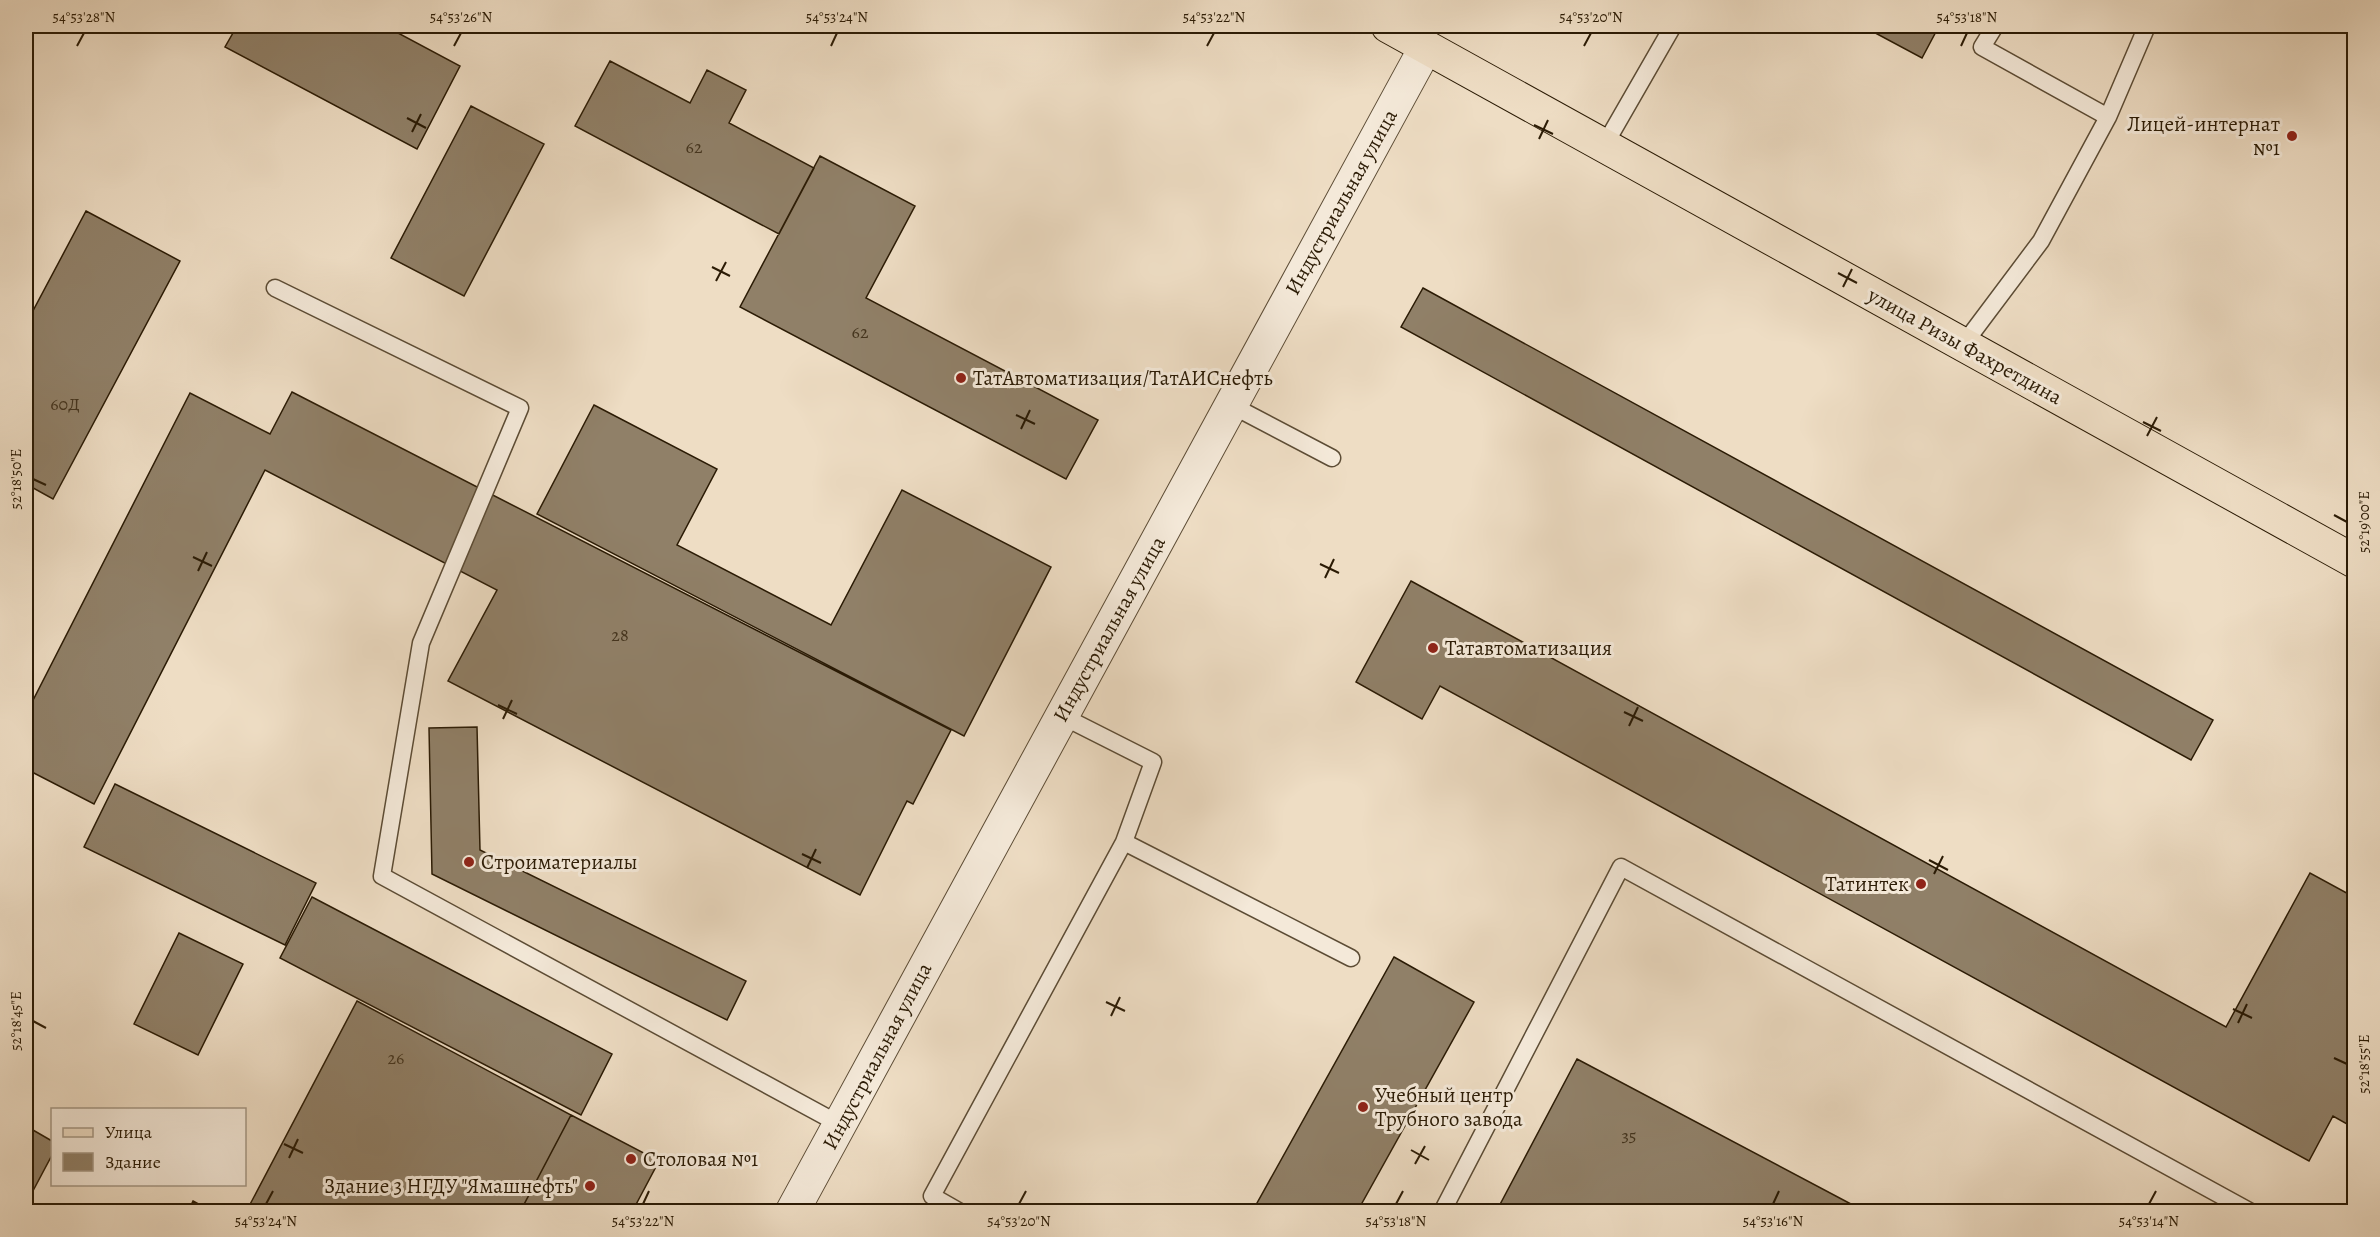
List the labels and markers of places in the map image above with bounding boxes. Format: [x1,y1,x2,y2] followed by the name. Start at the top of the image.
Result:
[2127,110,2280,162] place label: Лицей-интернат №1
[2285,129,2299,143] marker: Лицей-интернат №1
[973,364,1273,392] place label: ТатАвтоматизация/ТатАИСнефть
[954,371,968,385] marker: ТатАвтоматизация/ТатАИСнефть
[1445,634,1612,662] place label: Татавтоматизация
[1426,641,1440,655] marker: Татавтоматизация
[481,848,638,876] place label: Строиматериалы
[462,855,476,869] marker: Строиматериалы
[1825,870,1909,898] place label: Татинтек
[1914,877,1928,891] marker: Татинтек
[1375,1081,1523,1133] place label: Учебный центр Трубного завода
[1356,1100,1370,1114] marker: Учебный центр Трубного завода
[643,1145,758,1173] place label: Столовая №1
[624,1152,638,1166] marker: Столовая №1
[324,1172,578,1200] place label: Здание 3 НГДУ "Ямашнефть"
[583,1179,597,1193] marker: Здание 3 НГДУ "Ямашнефть"

